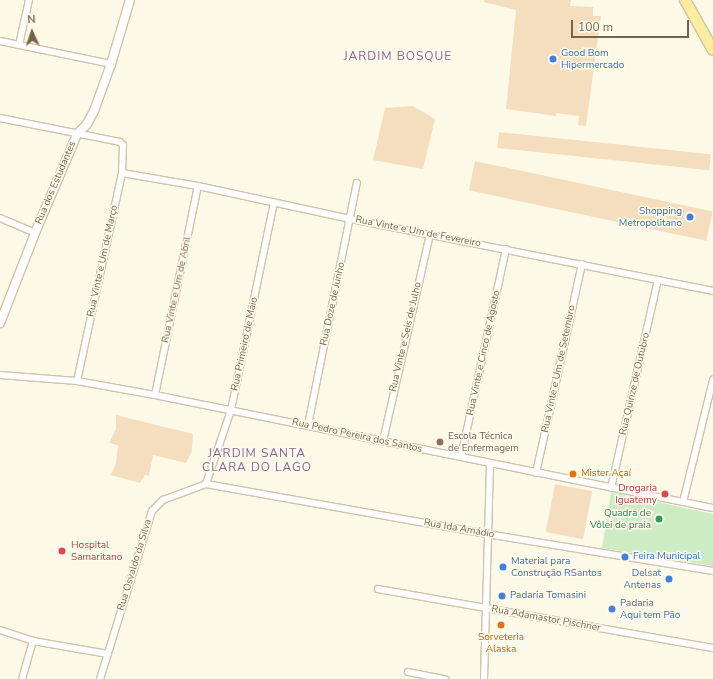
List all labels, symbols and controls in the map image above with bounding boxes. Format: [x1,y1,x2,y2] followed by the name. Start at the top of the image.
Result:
[12,12,52,52] north arrow
[27,12,36,27] text: N
[573,12,691,38] scale bar
[578,19,613,35] text: 100 m
[561,47,624,70] place label: Good Bom Hipermercado
[344,50,452,64] district label: JARDIM BOSQUE
[548,54,558,64] marker: Good Bom Hipermercado
[33,140,79,226] street label: Rua dos Estudantes
[85,204,121,318] street label: Rua Vinte e Um de Março
[619,205,682,228] place label: Shopping Metropolitano
[685,212,695,222] marker: Shopping Metropolitano
[354,214,482,250] street label: Rua Vinte e Um de Fevereiro
[160,236,194,344] street label: Rua Vinte e Um de Abril
[318,261,348,347] street label: Rua Doze de Junho
[388,281,424,393] street label: Rua Vinte e Seis de Julho
[465,289,503,417] street label: Rua Vinte e Cinco de Agosto
[229,296,261,392] street label: Rua Primeiro de Maio
[540,304,578,434] street label: Rua Vinte e Um de Setembro
[617,332,653,436] street label: Rua Quinze de Outubro
[291,416,423,456] street label: Rua Pedro Pereira dos Santos
[448,430,519,454] place label: Escola Técnica de Enfermagem
[435,437,445,447] marker: Escola Técnica de Enfermagem
[202,447,312,475] district label: JARDIM SANTA CLARA DO LAGO
[581,468,631,480] place label: Mister Açaí
[568,469,578,479] marker: Mister Açaí
[615,482,657,506] place label: Drogaria Iguatemy
[660,489,670,499] marker: Drogaria Iguatemy
[590,507,651,530] place label: Quadra de Vôlei de praia
[654,514,664,524] marker: Quadra de Vôlei de praia
[423,517,495,541] street label: Rua Ida Amádio
[115,518,155,612] street label: Rua Osvaldo da Silva
[71,539,122,562] place label: Hospital Samaritano
[56,545,68,557] marker: Hospital Samaritano
[633,551,701,563] place label: Feira Municipal
[620,552,630,562] marker: Feira Municipal
[511,555,602,578] place label: Material para Construção RSantos
[498,562,508,572] marker: Material para Construção RSantos
[623,567,661,590] place label: Delsat Antenas
[664,574,674,584] marker: Delsat Antenas
[510,590,586,602] place label: Padaria Tomasini
[497,591,507,601] marker: Padaria Tomasini
[620,597,680,620] place label: Padaria Aqui tem Pão
[490,603,602,635] street label: Rua Adamastor Pischner
[607,604,617,614] marker: Padaria Aqui tem Pão
[496,620,506,630] marker: Sorveteria Alaska
[478,631,524,654] place label: Sorveteria Alaska

